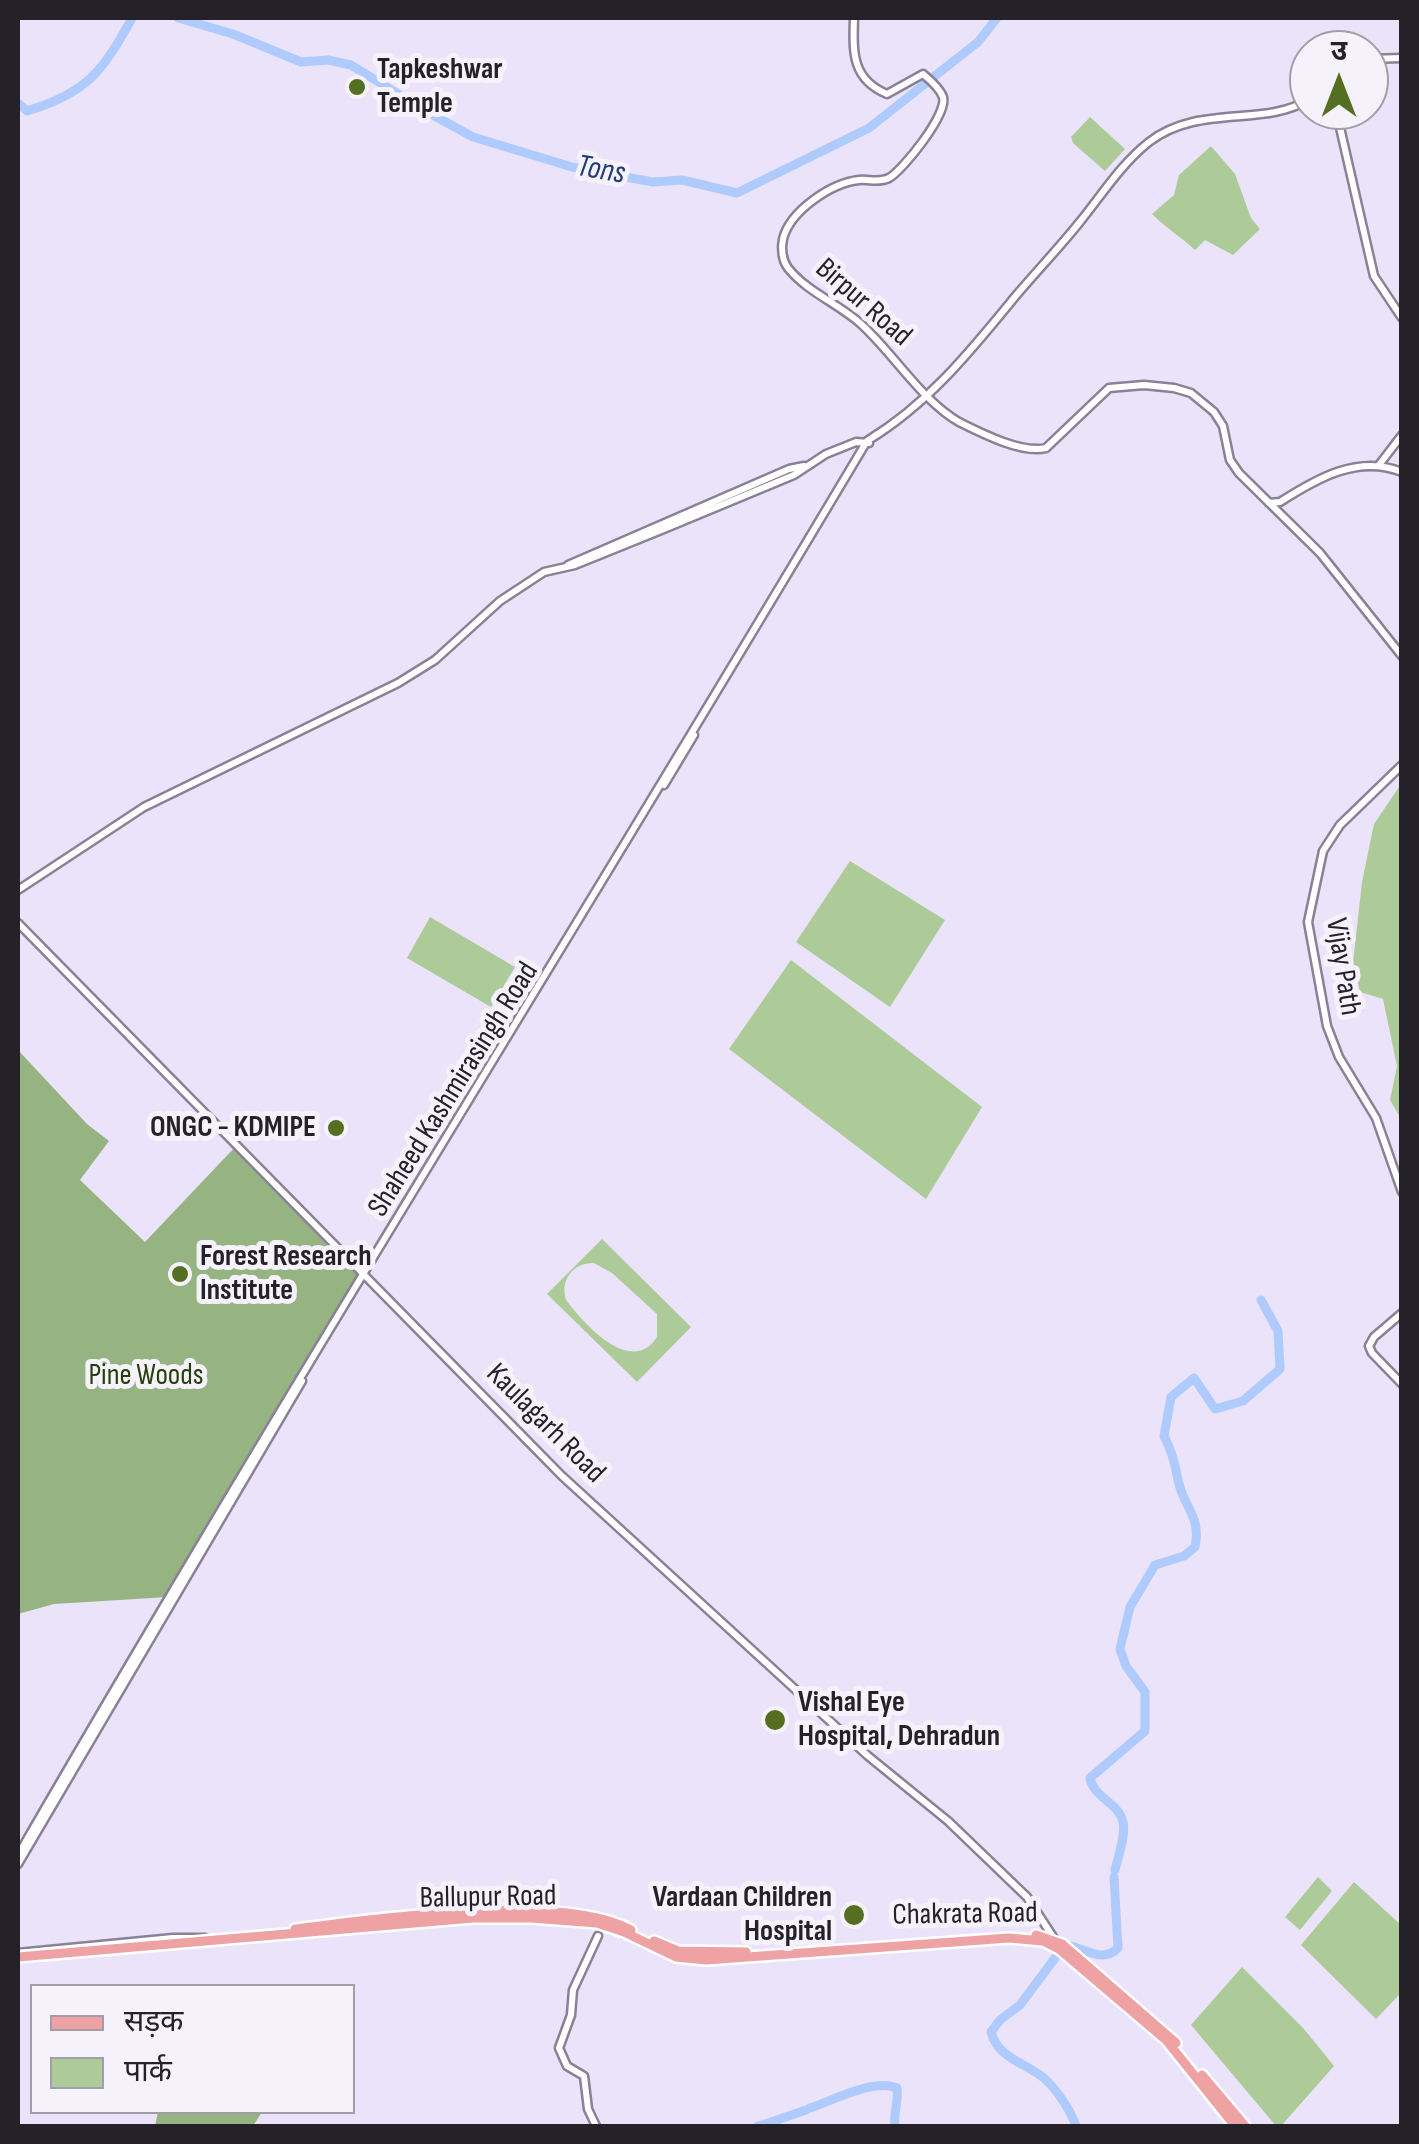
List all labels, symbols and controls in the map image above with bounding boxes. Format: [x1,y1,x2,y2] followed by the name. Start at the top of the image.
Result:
[1289,30,1389,130] north arrow
[1331,35,1347,68] text: उ
[377,52,503,122] place label: Tapkeshwar Temple
[346,76,368,98] marker: Tapkeshwar Temple
[574,148,628,194] water label: Tons
[807,251,919,355] street label: Birpur Road
[1317,916,1367,1018] street label: Vijay Path
[361,956,547,1224] street label: Shaheed Kashmirasingh Road
[150,1110,316,1146] place label: ONGC - KDMIPE
[325,1117,347,1139] marker: ONGC - KDMIPE
[200,1239,372,1310] place label: Forest Research Institute
[169,1263,191,1285] marker: Forest Research Institute
[478,1357,612,1491] street label: Kaulagarh Road
[88,1358,204,1394] park label: Pine Woods
[798,1685,1000,1756] place label: Vishal Eye Hospital, Dehradun
[762,1707,788,1733] marker: Vishal Eye Hospital, Dehradun
[419,1879,557,1917] street label: Ballupur Road
[652,1880,832,1950] place label: Vardaan Children Hospital
[892,1896,1038,1934] street label: Chakrata Road
[841,1902,867,1928] marker: Vardaan Children Hospital
[30,1984,355,2114] legend
[124,2004,183,2040] text: सड़क
[124,2054,172,2090] text: पार्क

